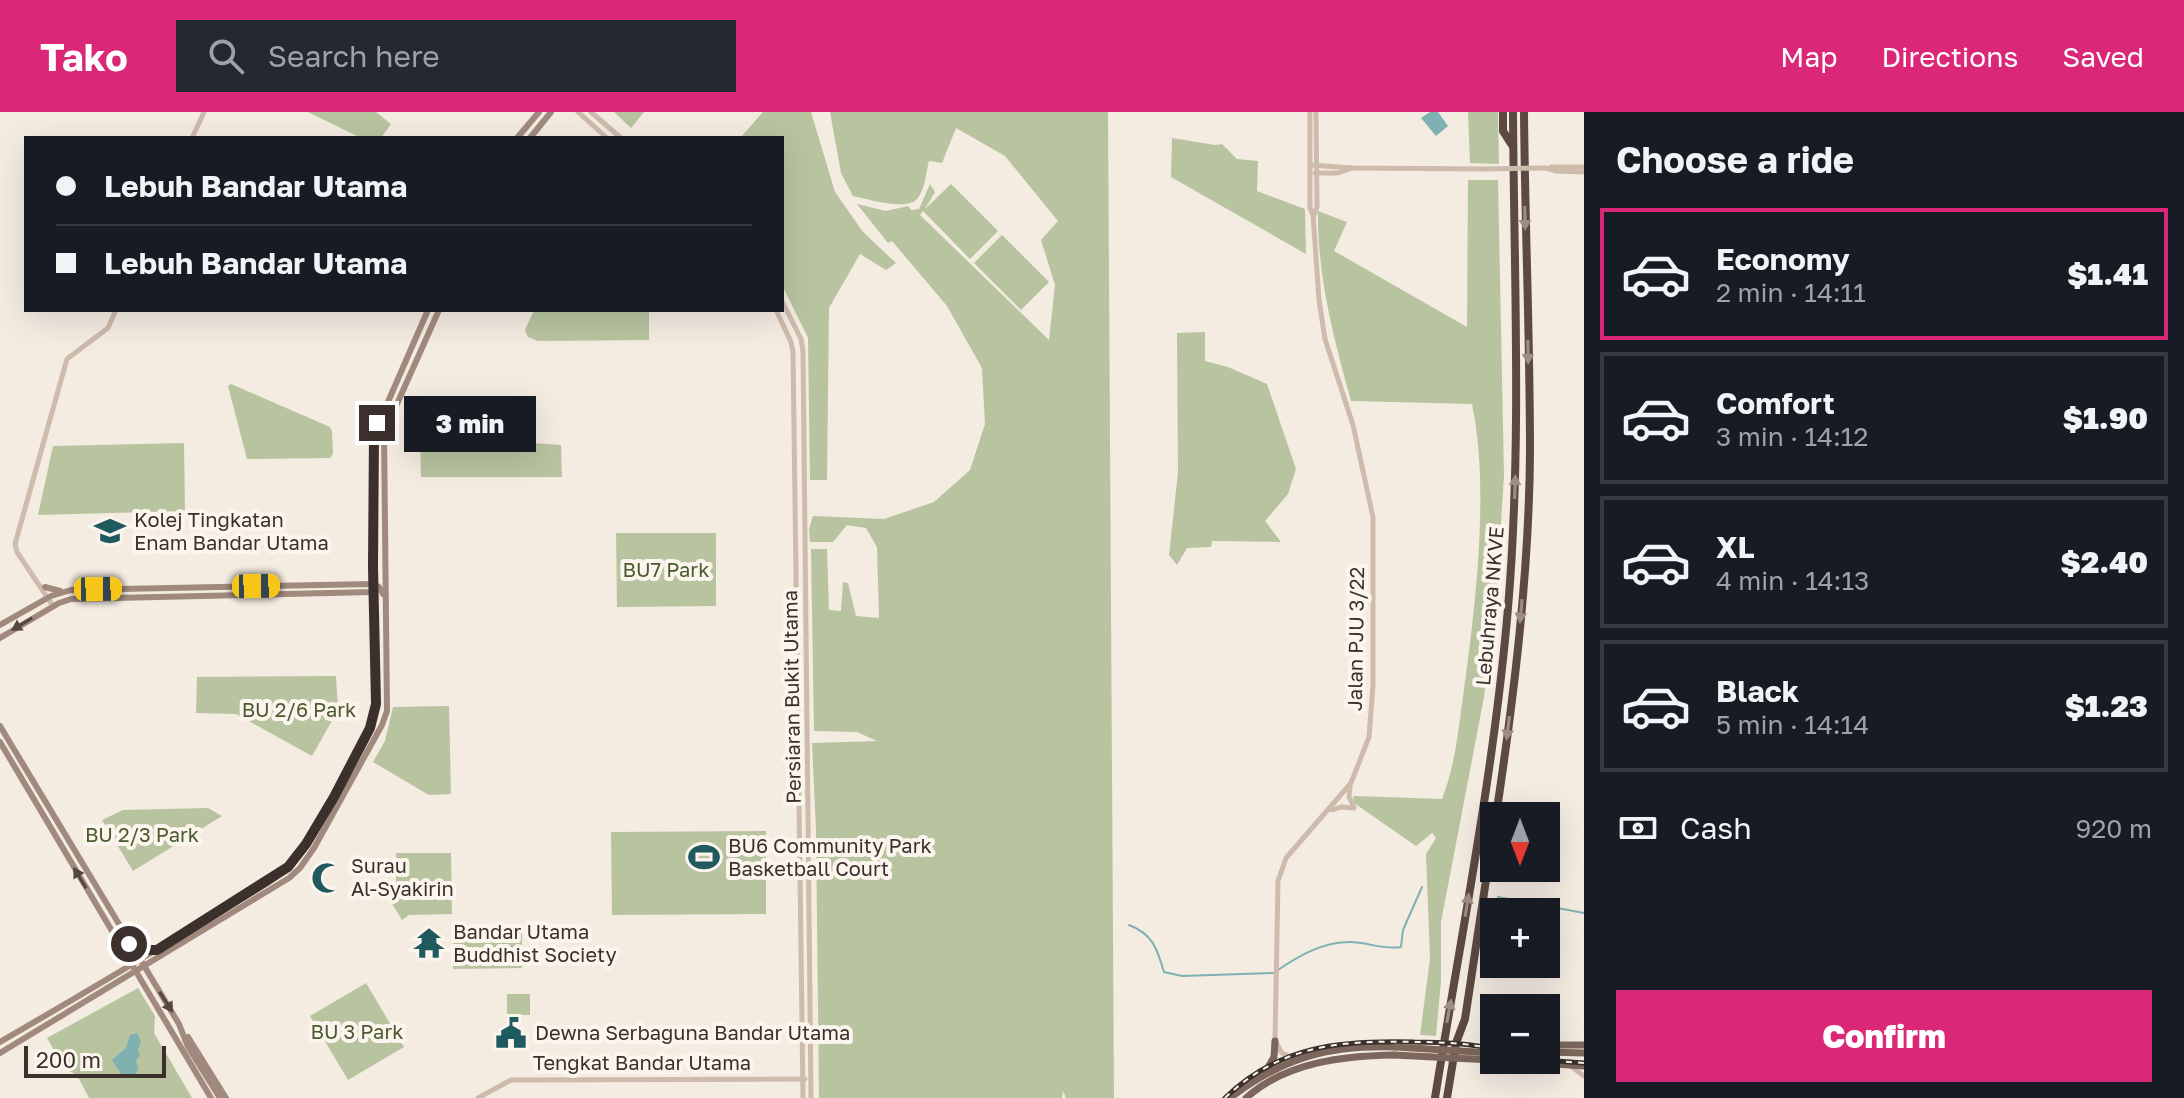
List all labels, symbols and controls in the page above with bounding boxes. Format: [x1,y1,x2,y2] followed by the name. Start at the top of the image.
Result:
[176,20,736,92] search box
[40,34,128,79] text: Tako
[204,34,248,78] icon: search
[268,38,440,74] text: Search here
[1780,40,1837,73] text: Map
[1881,40,2018,73] text: Directions
[2062,40,2144,73] text: Saved
[1616,138,1854,181] text: Choose a ride
[104,168,407,204] text: Lebuh Bandar Utama
[1519,206,1532,231] one-way arrow
[1620,238,1692,310] icon: car
[1716,241,1850,277] text: Economy
[104,245,407,281] text: Lebuh Bandar Utama
[2067,256,2148,292] text: $1.41
[1716,277,1866,308] text: 2 min · 14:11
[1521,340,1534,365] one-way arrow
[1620,382,1692,454] icon: car
[1716,385,1835,421] text: Comfort
[405,395,537,451] callout: 3 min
[2063,400,2148,436] text: $1.90
[359,405,395,441] route end
[436,408,504,439] text: 3 min
[1716,421,1868,452] text: 3 min · 14:12
[1508,474,1521,499] one-way arrow
[134,507,329,554] place label: Kolej Tingkatan Enam Bandar Utama
[93,514,127,548] school or university icon: Kolej Tingkatan Enam Bandar Utama
[1470,525,1508,687] street label: Lebuhraya NKVE
[1620,526,1692,598] icon: car
[1716,529,1755,565] text: XL
[2061,544,2148,580] text: $2.40
[623,557,709,581] park label: BU7 Park
[1716,565,1869,596] text: 4 min · 14:13
[1342,567,1368,711] street label: Jalan PJU 3/22
[232,574,280,598] car
[74,577,122,601] car
[777,590,805,804] street label: Persiaran Bukit Utama
[1514,599,1527,624] one-way arrow
[11,617,33,631] one-way arrow
[1620,670,1692,742] icon: car
[1716,673,1799,709] text: Black
[2065,688,2148,724] text: $1.23
[242,697,356,721] park label: BU 2/6 Park
[1716,709,1869,740] text: 5 min · 14:14
[1501,716,1514,741] one-way arrow
[1480,802,1560,882] north arrow
[1480,802,1560,1074] map controls
[1616,806,1660,850] icon: cash
[1680,810,1752,846] text: Cash
[2076,813,2152,844] text: 920 m
[85,822,199,846] park label: BU 2/3 Park
[728,833,932,880] place label: BU6 Community Park Basketball Court
[687,840,721,874] sports icon: BU6 Community Park Basketball Court
[351,853,454,900] place label: Surau Al-Syakirin
[310,861,344,895] mosque icon: Surau Al-Syakirin
[73,867,87,889] one-way arrow
[1461,892,1474,917] one-way arrow
[1480,898,1560,978] button: +
[453,919,617,966] place label: Bandar Utama Buddhist Society
[111,926,147,962] route start
[412,926,446,960] temple icon: Bandar Utama Buddhist Society
[1616,990,2152,1082] button: Confirm
[158,991,172,1013] one-way arrow
[1480,994,1560,1074] button: −
[1444,998,1456,1023] one-way arrow
[494,1016,528,1050] public building icon: Dewna Serbaguna Bandar Utama
[311,1019,404,1043] park label: BU 3 Park
[535,1020,850,1044] place label: Dewna Serbaguna Bandar Utama
[24,1042,166,1078] scale bar
[36,1046,101,1073] text: 200 m
[533,1050,751,1074] street label: Tengkat Bandar Utama

